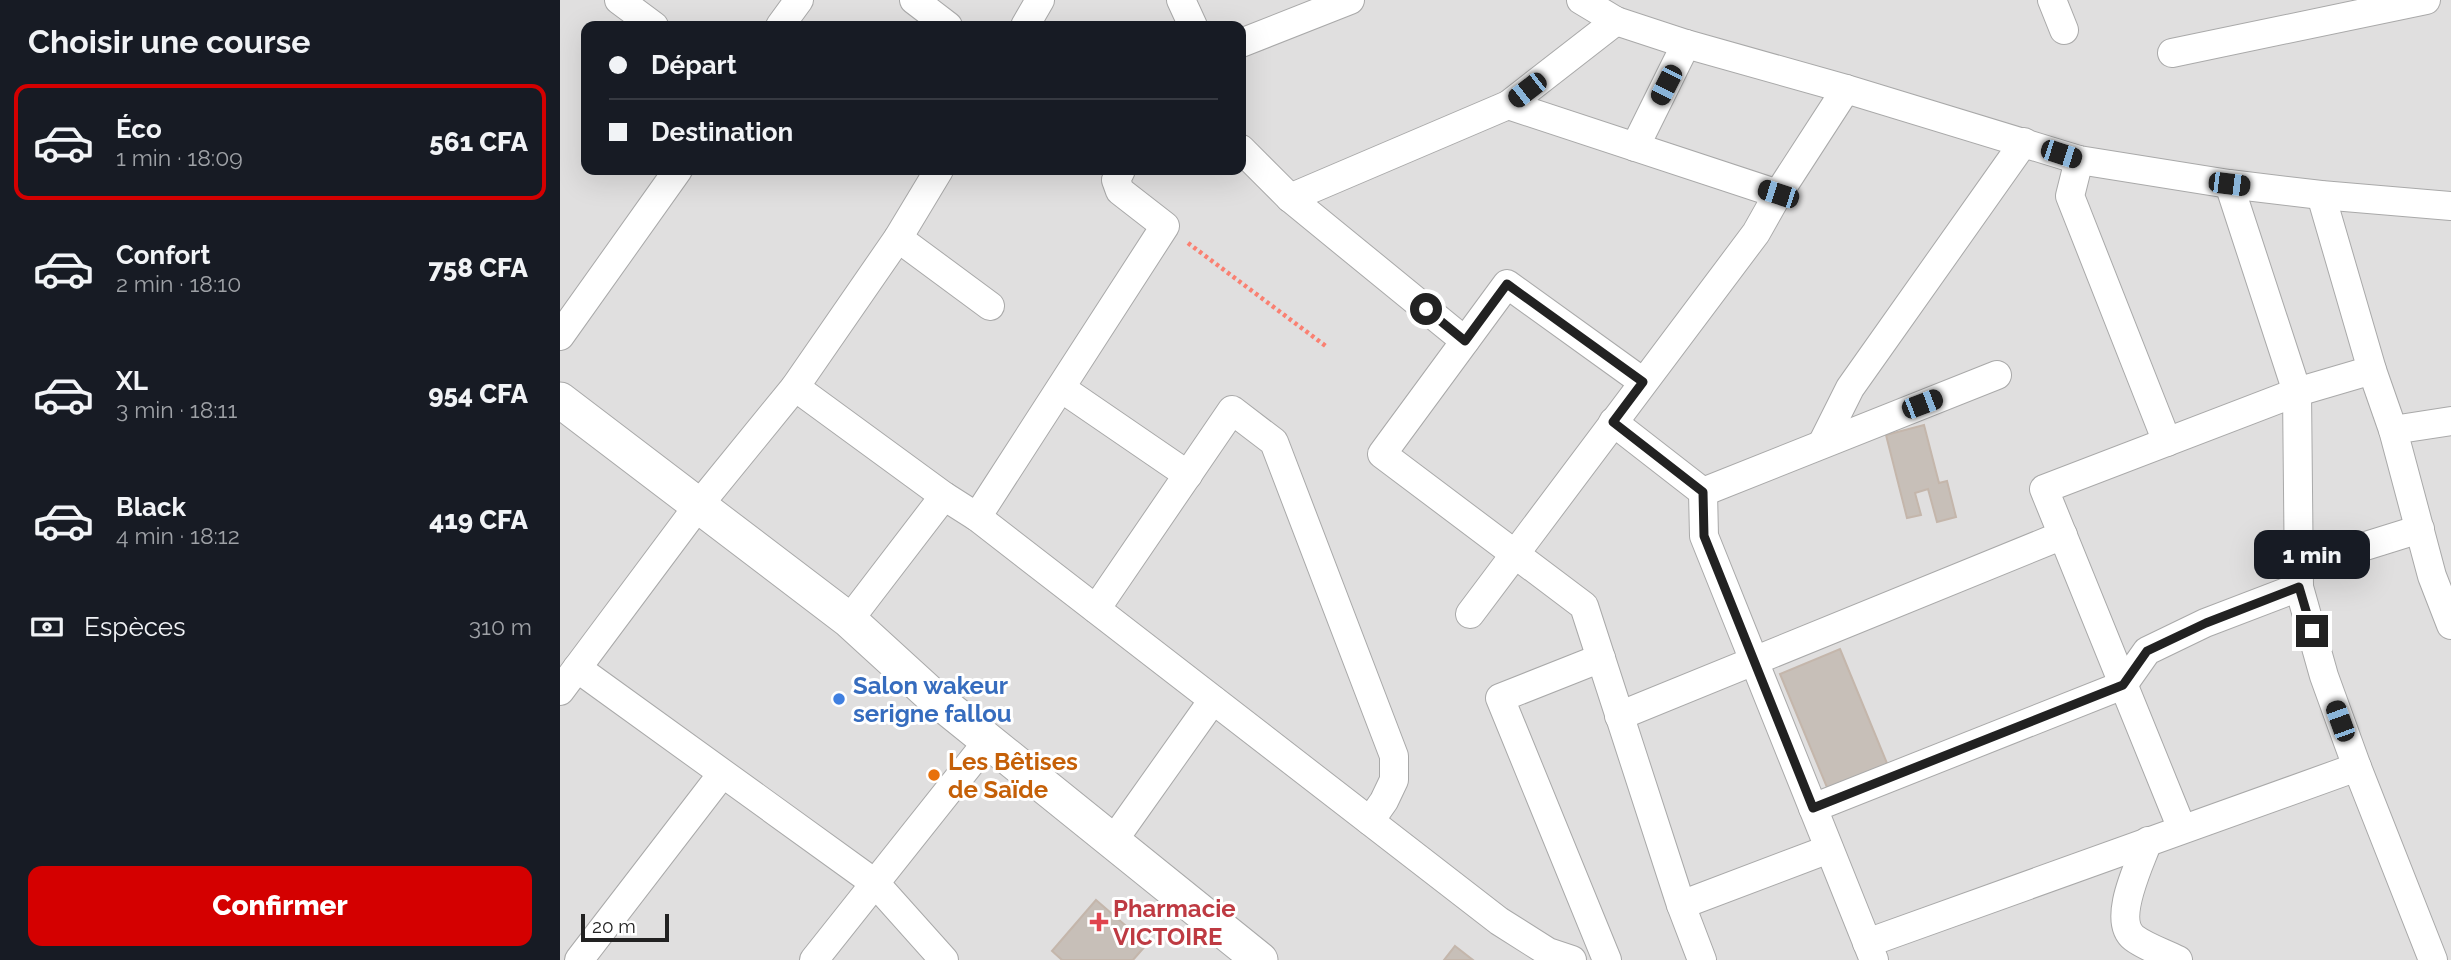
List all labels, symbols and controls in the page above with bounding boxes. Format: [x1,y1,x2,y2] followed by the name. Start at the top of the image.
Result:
[28,23,311,60] text: Choisir une course
[651,50,737,80] text: Départ
[1648,62,1685,108] car
[1504,69,1551,111] car
[32,111,95,174] icon: car
[116,114,162,144] text: Éco
[651,117,793,147] text: Destination
[429,127,528,157] text: 561 CFA
[2038,138,2085,170] car
[116,144,243,171] text: 1 min · 18:09
[2207,171,2252,197] car
[1755,178,1802,210] car
[32,237,95,300] icon: car
[116,240,210,270] text: Confort
[428,253,528,283] text: 758 CFA
[116,270,241,297] text: 2 min · 18:10
[1410,293,1442,325] route start
[32,363,95,426] icon: car
[116,366,148,396] text: XL
[428,379,528,409] text: 954 CFA
[1899,387,1946,421] car
[116,396,237,423] text: 3 min · 18:11
[32,489,95,552] icon: car
[116,492,186,522] text: Black
[429,505,528,535] text: 419 CFA
[116,522,240,549] text: 4 min · 18:12
[2254,530,2370,578] callout: 1 min
[2282,541,2342,568] text: 1 min
[28,608,66,646] icon: cash
[84,612,186,642] text: Espèces
[469,613,532,640] text: 310 m
[2296,615,2328,647] route end
[853,671,1012,728] place label: Salon wakeur serigne fallou
[831,691,847,707] marker: Salon wakeur serigne fallou
[2323,698,2358,744] car
[948,747,1078,804] place label: Les Bêtises de Saïde
[926,767,942,783] marker: Les Bêtises de Saïde
[28,866,532,946] button: Confirmer
[1113,894,1236,951] place label: Pharmacie VICTOIRE
[581,911,668,943] scale bar
[1091,914,1107,930] marker: Pharmacie VICTOIRE
[592,915,636,937] text: 20 m

